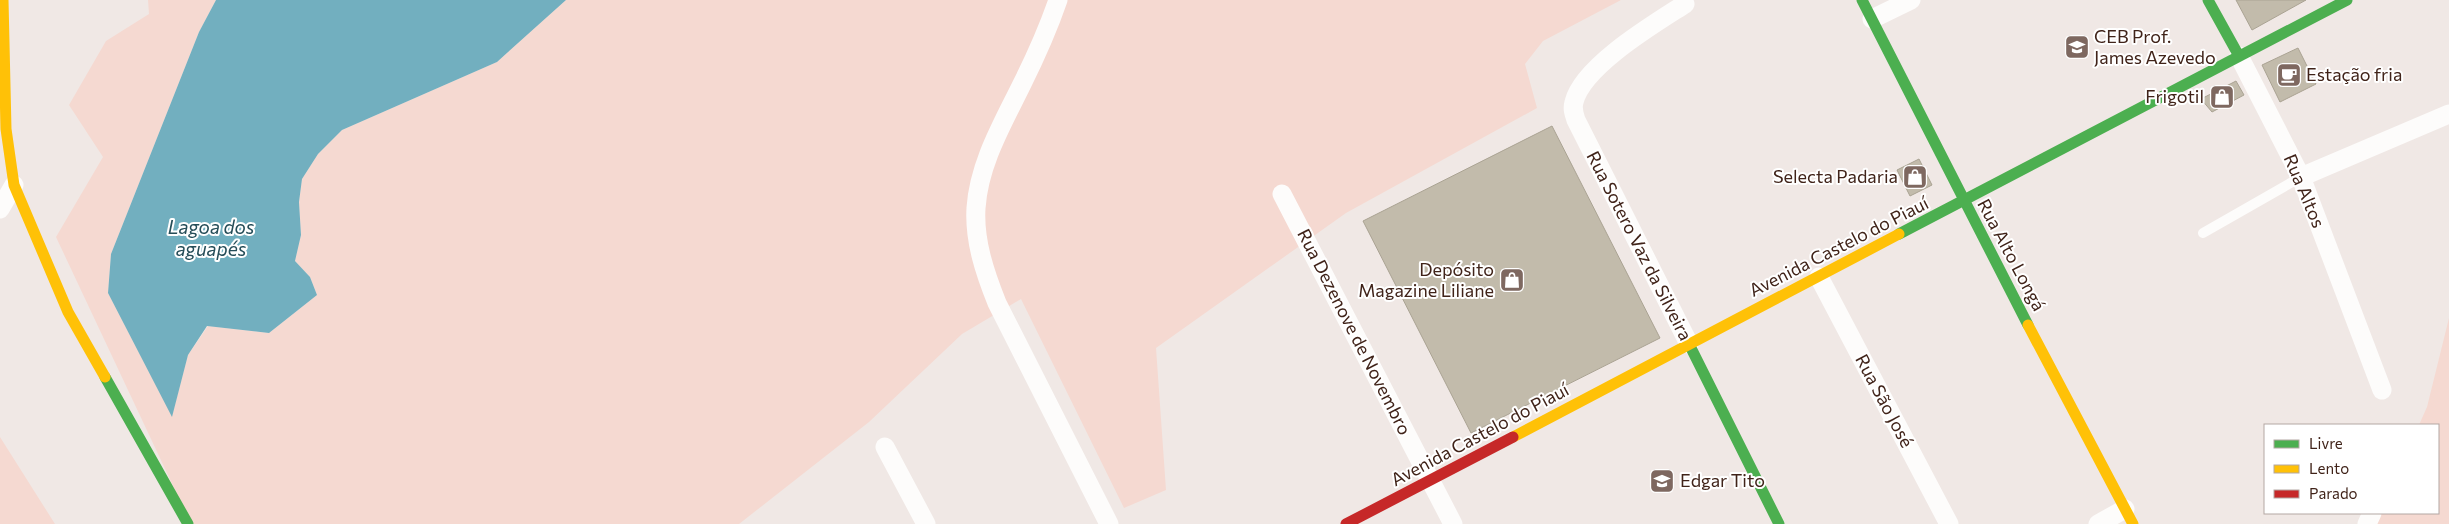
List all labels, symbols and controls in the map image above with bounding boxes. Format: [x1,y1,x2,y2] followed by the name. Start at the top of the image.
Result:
[2094,25,2216,68] place label: CEB Prof. James Azevedo
[2064,34,2090,60] school or university icon: CEB Prof. James Azevedo
[2276,62,2302,88] cafe icon: Estação fria
[2306,63,2402,85] place label: Estação fria
[2209,84,2235,110] shop icon: Frigotil
[2145,85,2204,107] place label: Frigotil
[1583,147,1697,344] street label: Rua Sotero Vaz da Silveira
[2280,150,2330,231] street label: Rua Altos
[1902,164,1928,190] shop icon: Selecta Padaria
[1773,165,1898,187] place label: Selecta Padaria
[1745,191,1933,301] street label: Avenida Castelo do Piauí
[1973,195,2051,314] street label: Rua Alto Longá
[168,215,255,260] water label: Lagoa dos aguapés
[1293,225,1417,438] street label: Rua Dezenove de Novembro
[1358,258,1494,301] place label: Depósito Magazine Liliane
[1499,267,1525,293] shop icon: Depósito Magazine Liliane
[1851,350,1919,451] street label: Rua São José
[1387,377,1573,490] street label: Avenida Castelo do Piauí
[2264,424,2439,514] legend
[2309,434,2343,452] text: Livre
[2309,459,2349,477] text: Lento
[1649,468,1675,494] school or university icon: Edgar Tito
[1680,469,1765,491] place label: Edgar Tito
[2309,484,2358,502] text: Parado

